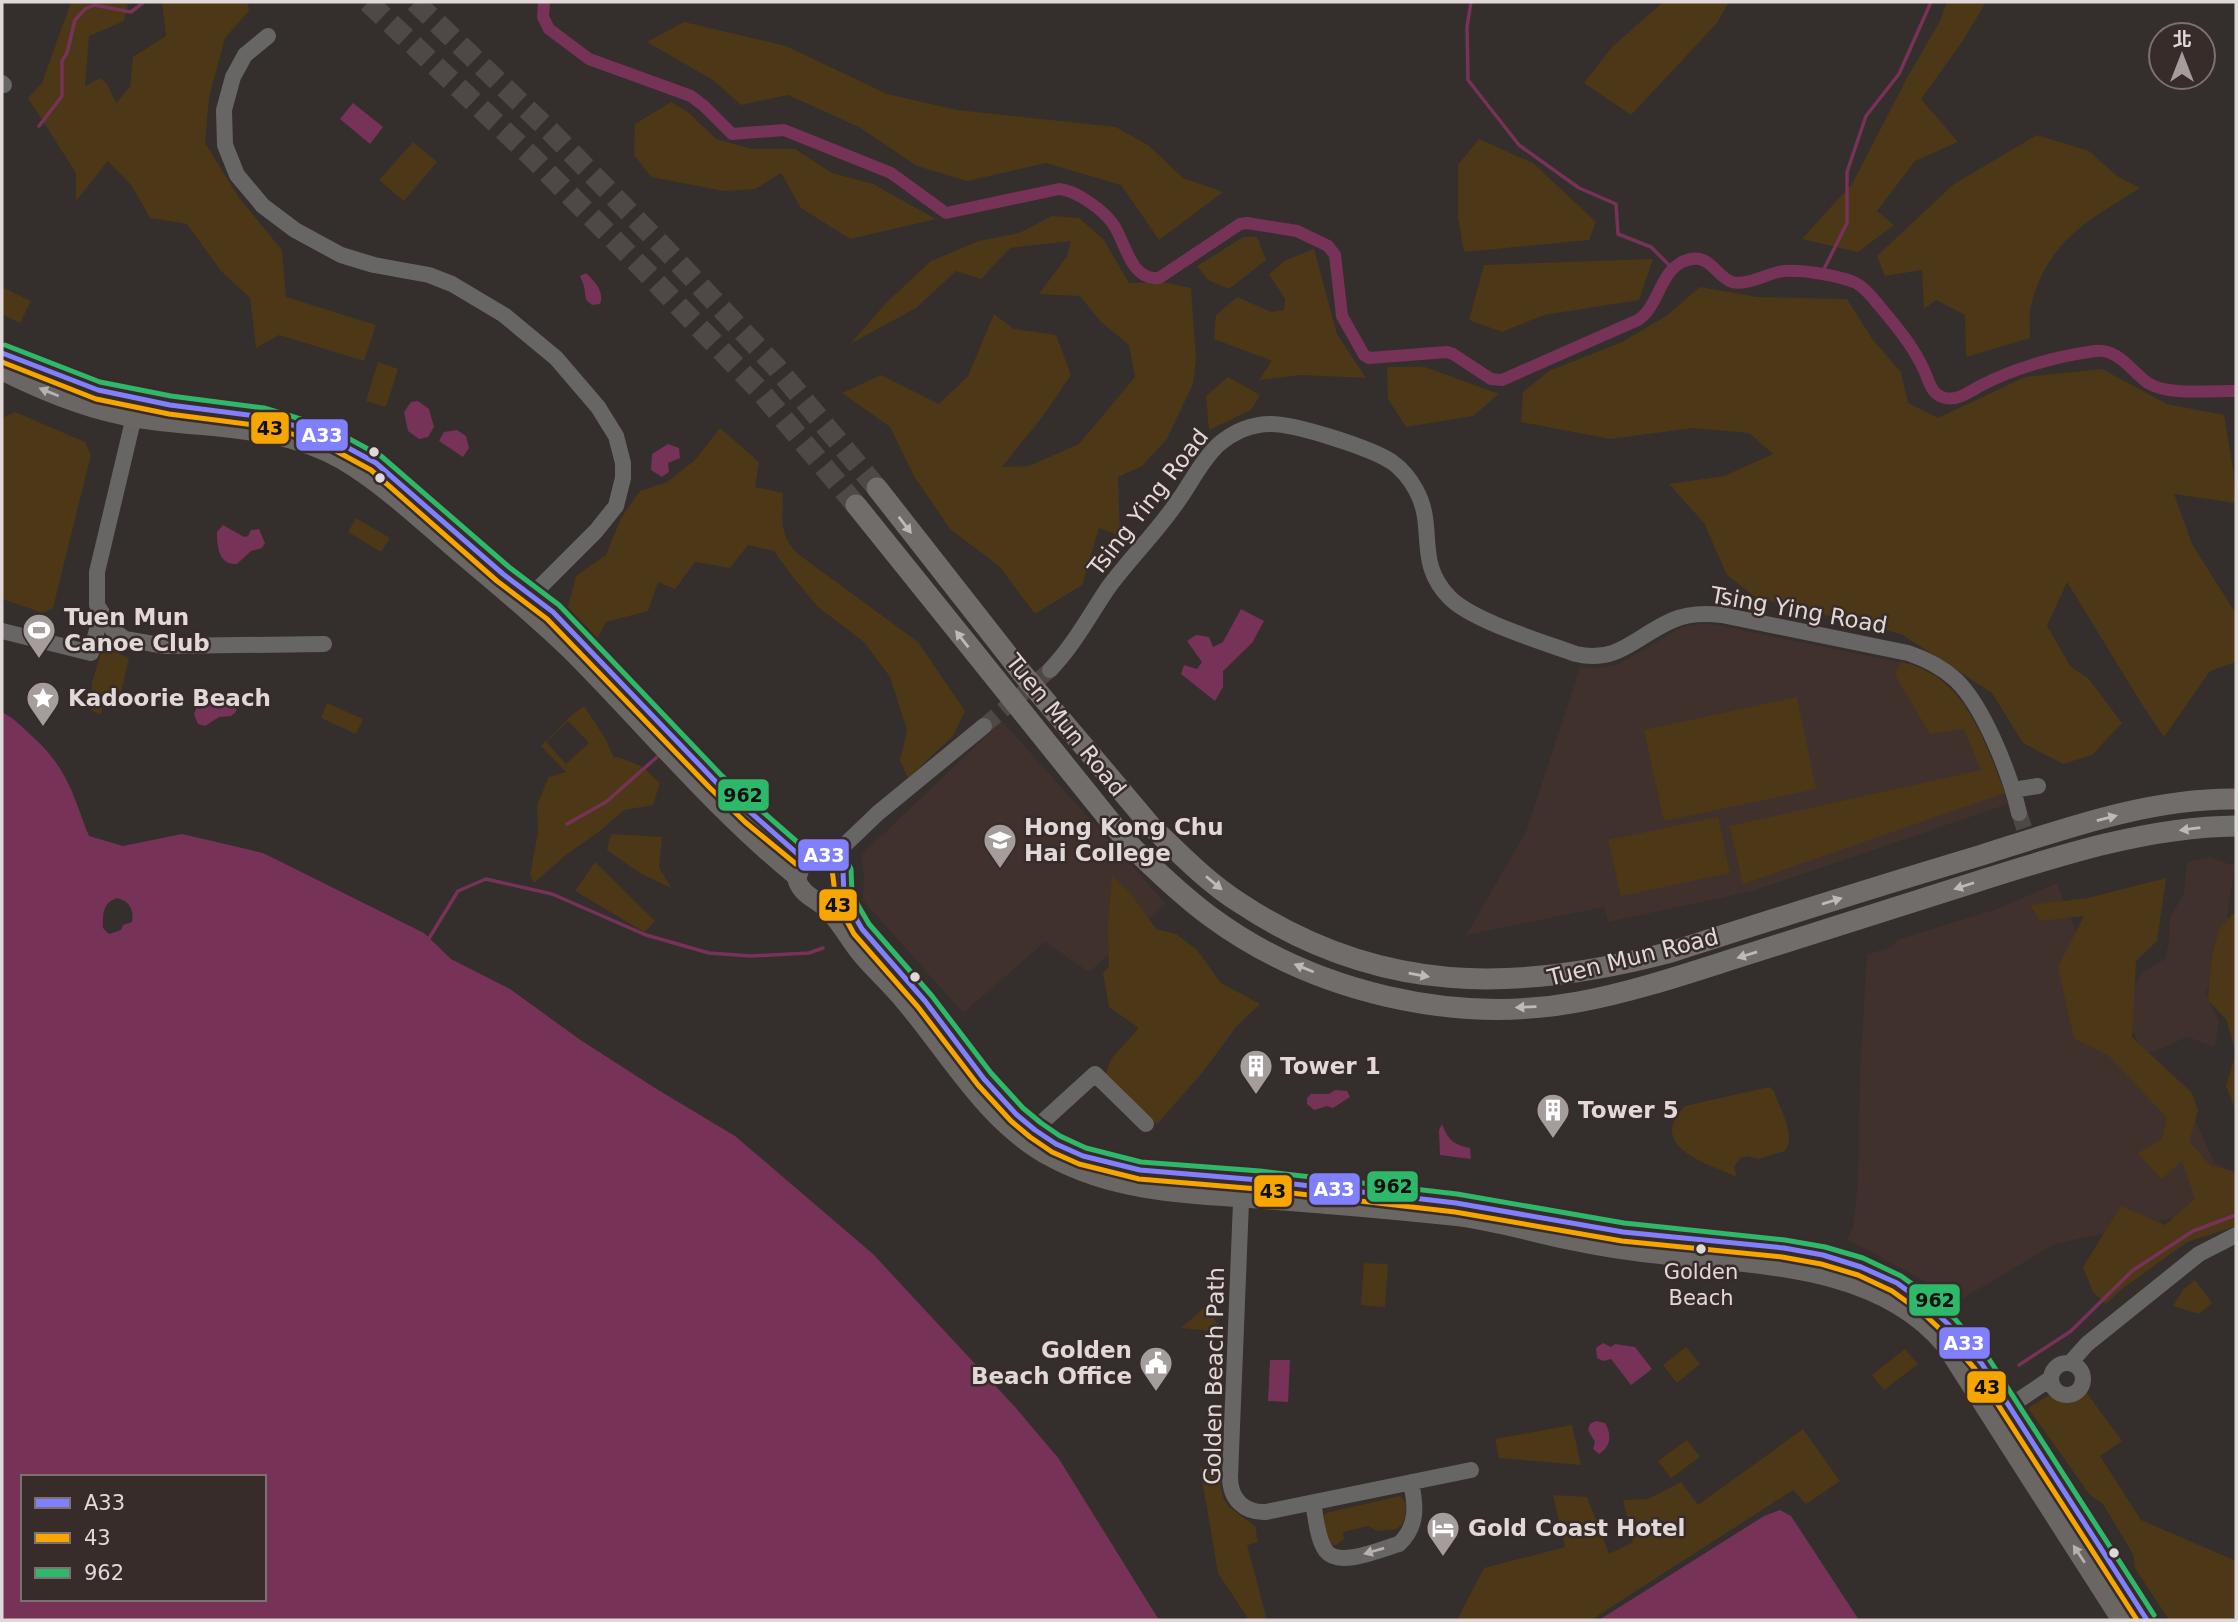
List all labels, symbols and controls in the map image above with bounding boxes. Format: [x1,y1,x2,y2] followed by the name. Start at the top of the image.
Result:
[2147,21,2217,91] north arrow
[2172,28,2192,50] text: 北
[38,387,59,398] one-way arrow
[250,411,290,445] line badge: 43
[257,417,283,439] text: 43
[295,418,349,452] line badge: A33
[1082,423,1213,581] street label: Tsing Ying Road
[301,424,343,446] text: A33
[367,445,381,459] unlabelled marker
[373,471,387,485] unlabelled marker
[897,516,911,534] one-way arrow
[1708,581,1889,638] street label: Tsing Ying Road
[64,604,210,656] place label: Tuen Mun Canoe Club
[20,611,58,660] sports icon: Tuen Mun Canoe Club
[955,630,970,648] one-way arrow
[1000,648,1131,801] street label: Tuen Mun Road
[24,679,62,728] place icon: Kadoorie Beach
[68,685,271,711] place label: Kadoorie Beach
[717,778,770,812] line badge: 962
[723,784,763,806] text: 962
[2096,812,2118,823] one-way arrow
[1024,814,1224,866] place label: Hong Kong Chu Hai College
[981,821,1019,870] school or university icon: Hong Kong Chu Hai College
[2179,824,2201,835] one-way arrow
[797,838,850,872] line badge: A33
[803,844,845,866] text: A33
[1205,875,1222,890] one-way arrow
[1953,882,1974,892] one-way arrow
[818,888,858,922] line badge: 43
[825,894,851,916] text: 43
[1821,895,1842,905] one-way arrow
[1544,923,1721,991] street label: Tuen Mun Road
[1736,950,1757,960] one-way arrow
[1293,963,1314,974] one-way arrow
[908,970,922,984] unlabelled marker
[1408,970,1430,981] one-way arrow
[1515,1001,1537,1013] one-way arrow
[1237,1047,1275,1096] building icon: Tower 1
[1280,1053,1381,1079] place label: Tower 1
[1534,1091,1572,1140] building icon: Tower 5
[1578,1097,1679,1123] place label: Tower 5
[1366,1170,1419,1203] line badge: 962
[1308,1172,1361,1206] line badge: A33
[1253,1174,1293,1208] line badge: 43
[1373,1175,1413,1197] text: 962
[1313,1178,1355,1200] text: A33
[1260,1180,1286,1202] text: 43
[1694,1242,1708,1256] marker: Golden Beach
[1664,1260,1738,1310] place label: Golden Beach
[1199,1267,1229,1485] street label: Golden Beach Path
[1908,1283,1961,1317] line badge: 962
[1915,1289,1955,1311] text: 962
[1938,1326,1991,1360] line badge: A33
[1943,1332,1985,1354] text: A33
[971,1337,1132,1389] place label: Golden Beach Office
[1137,1344,1175,1393] public building icon: Golden Beach Office
[1966,1370,2007,1404] line badge: 43
[1974,1376,2000,1398] text: 43
[21,1475,266,1601] legend
[84,1491,125,1515] text: A33
[1424,1509,1462,1558] hotel icon: Gold Coast Hotel
[1468,1515,1685,1541] place label: Gold Coast Hotel
[84,1526,111,1550] text: 43
[2072,1544,2085,1563] one-way arrow
[1363,1546,1385,1557] one-way arrow
[2107,1546,2121,1560] unlabelled marker
[84,1561,124,1585] text: 962

